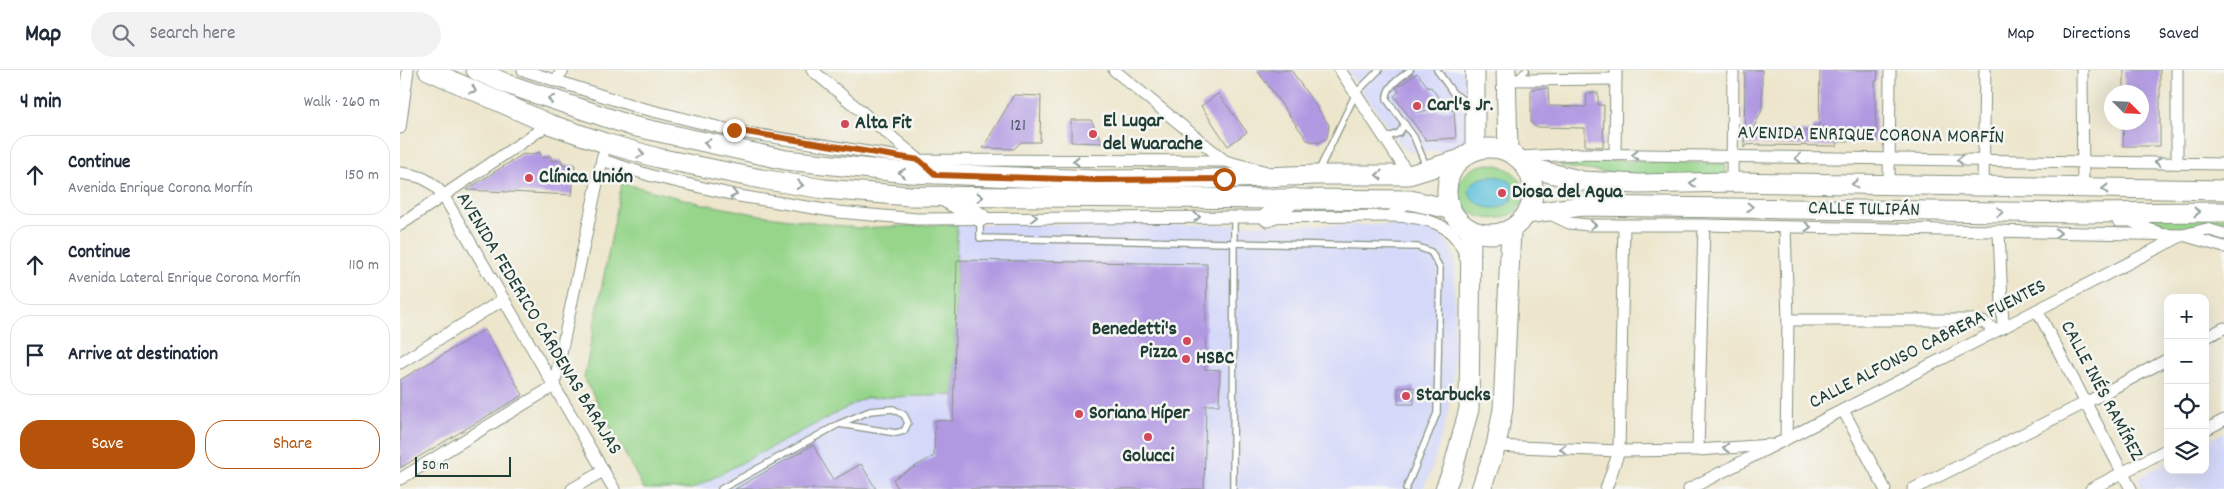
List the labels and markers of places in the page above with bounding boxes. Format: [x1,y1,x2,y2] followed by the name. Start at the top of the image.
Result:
[1427,92,1493,120] place label: Carl's Jr.
[1411,100,1423,112] marker: Carl's Jr.
[1103,108,1203,159] place label: El Lugar del Wuarache
[855,110,913,138] place label: Alta Fit
[839,118,851,130] marker: Alta Fit
[1087,128,1099,140] marker: El Lugar del Wuarache
[539,164,633,192] place label: Clínica Unión
[523,172,535,184] marker: Clínica Unión
[1512,179,1623,207] place label: Diosa del Agua
[1496,187,1508,199] marker: Diosa del Agua
[1092,316,1178,367] place label: Benedetti's Pizza
[1181,335,1193,347] marker: Benedetti's Pizza
[1196,345,1235,373] place label: HSBC
[1180,353,1192,365] marker: HSBC
[1416,382,1491,410] place label: Starbucks
[1400,390,1412,402] marker: Starbucks
[1089,400,1190,428] place label: Soriana Híper
[1073,408,1085,420] marker: Soriana Híper
[1142,431,1154,443] marker: Golucci
[1122,443,1174,471] place label: Golucci

